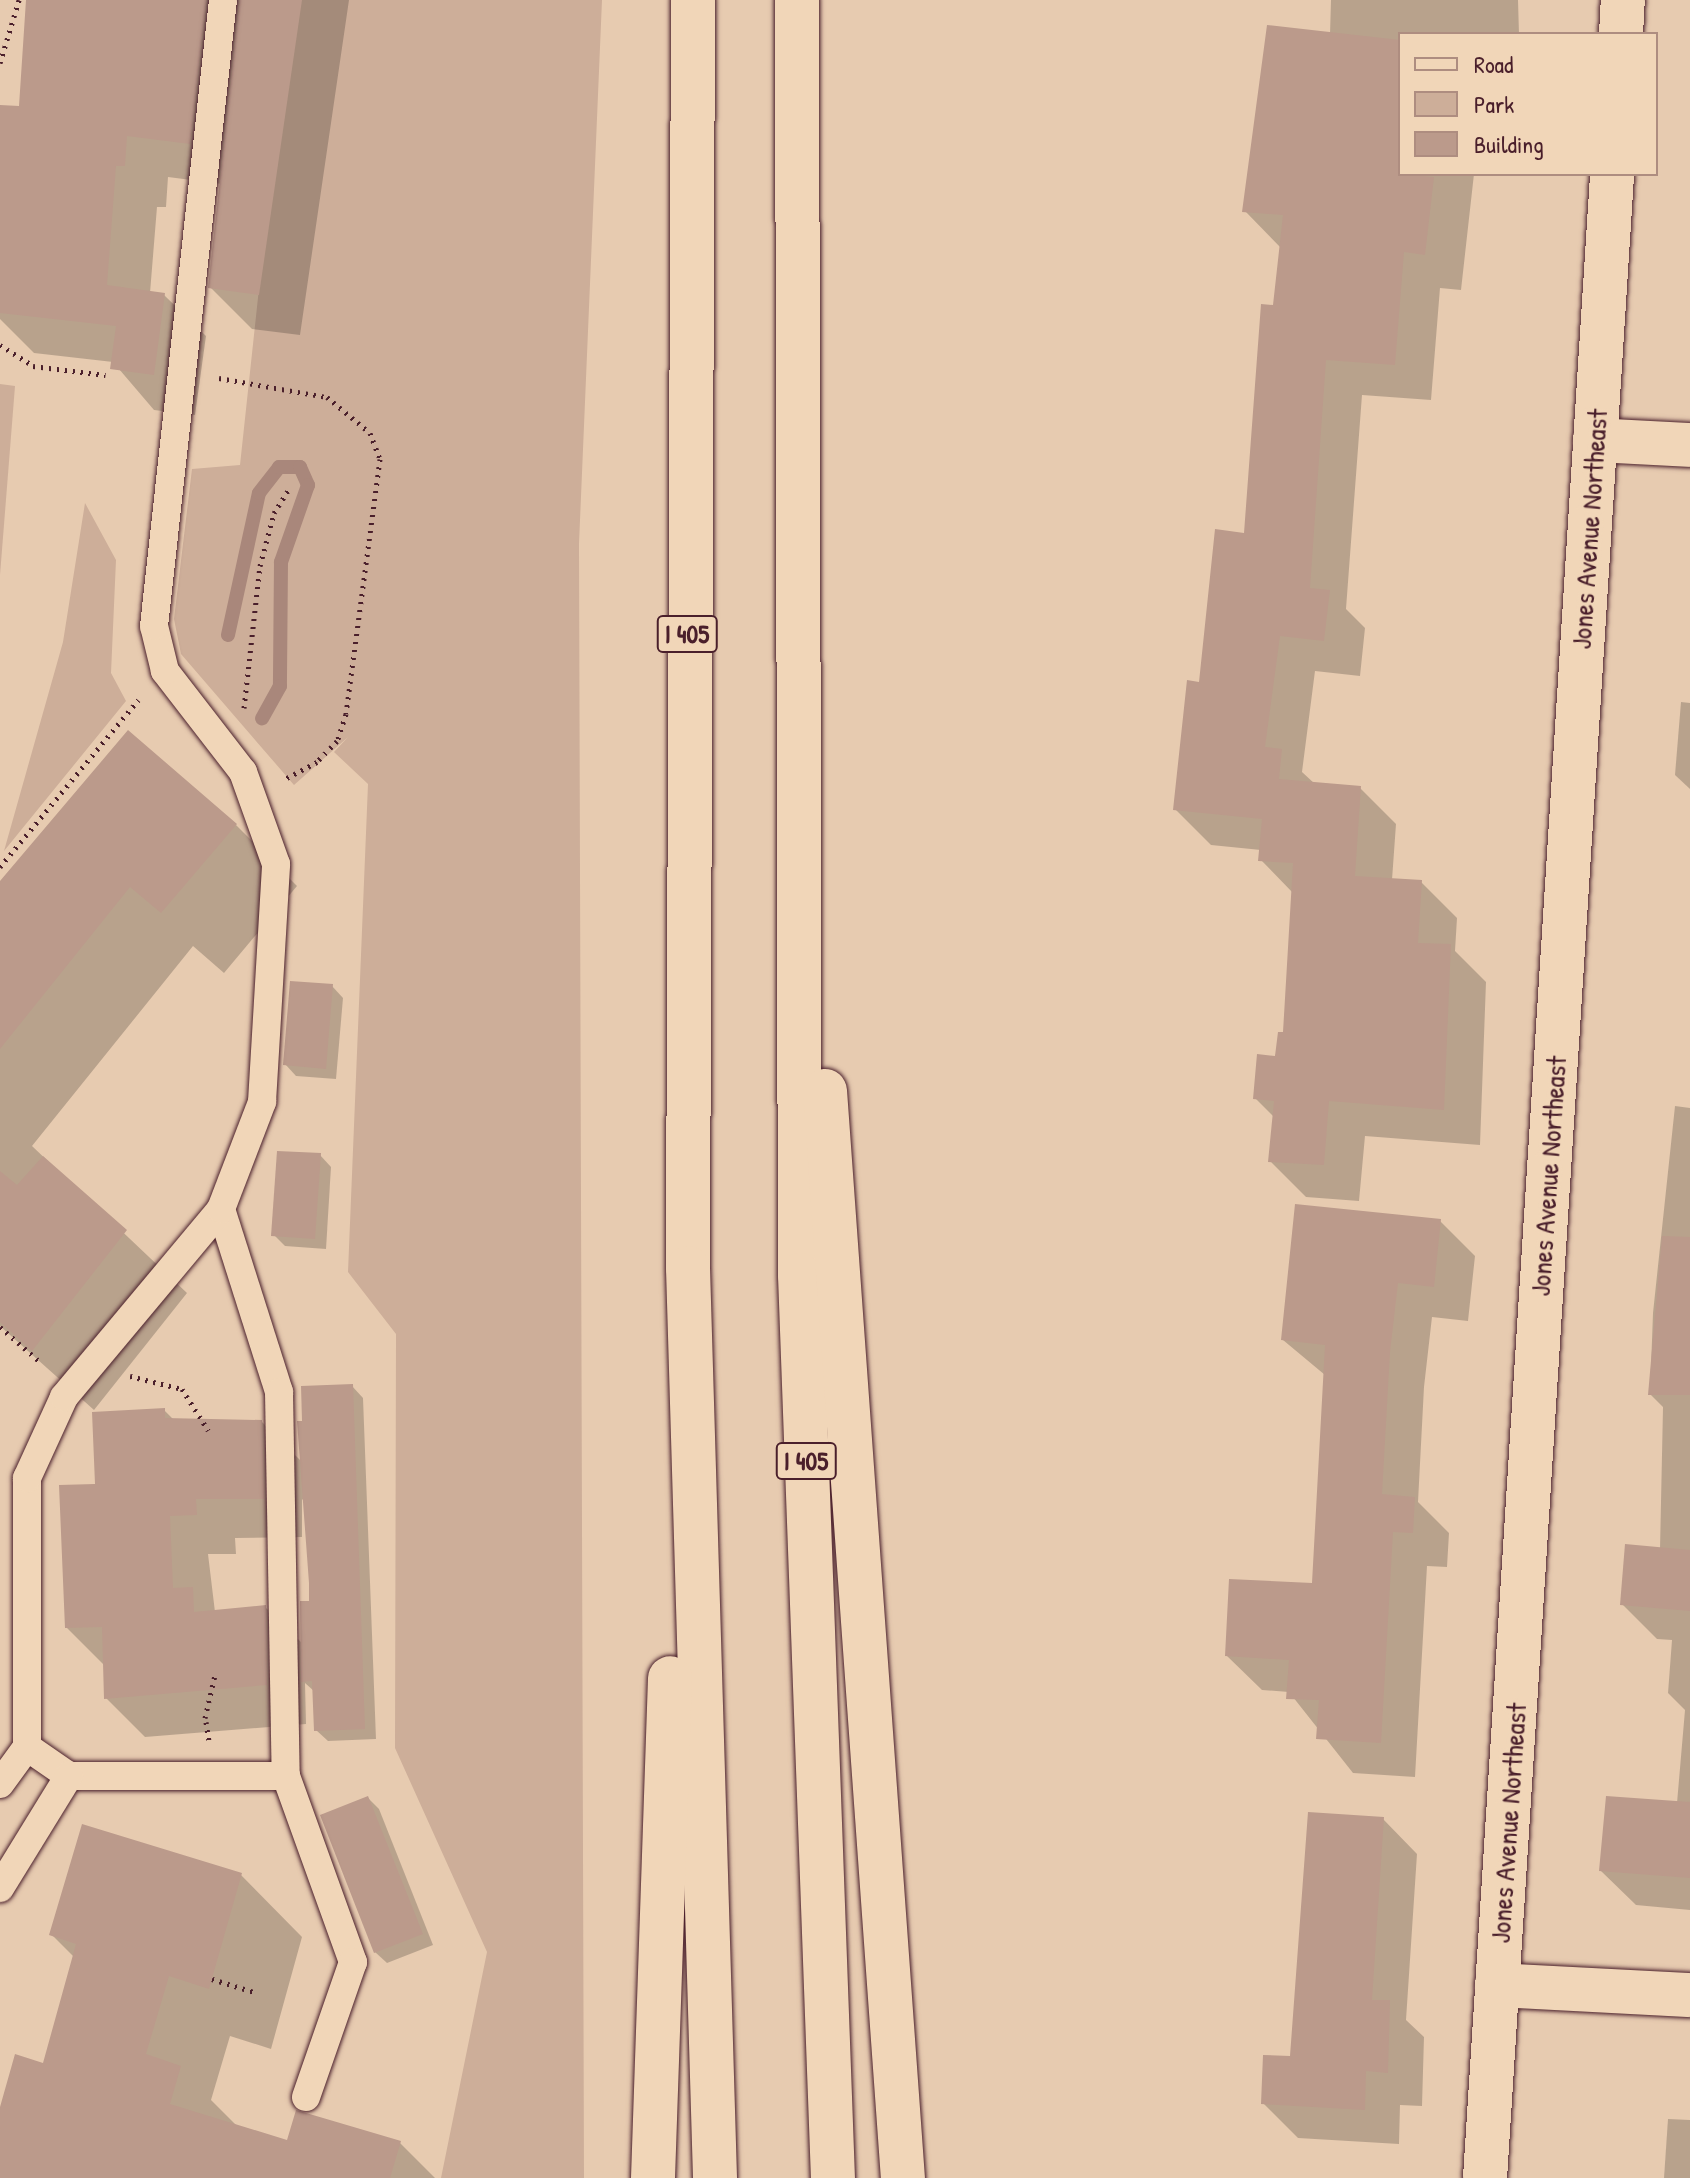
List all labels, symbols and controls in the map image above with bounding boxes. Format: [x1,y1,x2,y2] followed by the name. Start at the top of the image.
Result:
[1398,32,1658,176] legend
[1474,48,1513,80] text: Road
[1474,88,1514,120] text: Park
[1474,128,1544,160] text: Building
[1564,408,1614,650] street label: Jones Avenue Northeast
[655,612,719,656] road number: I 405
[1523,1055,1573,1297] street label: Jones Avenue Northeast
[774,1439,838,1483] road number: I 405
[1483,1702,1533,1944] street label: Jones Avenue Northeast

